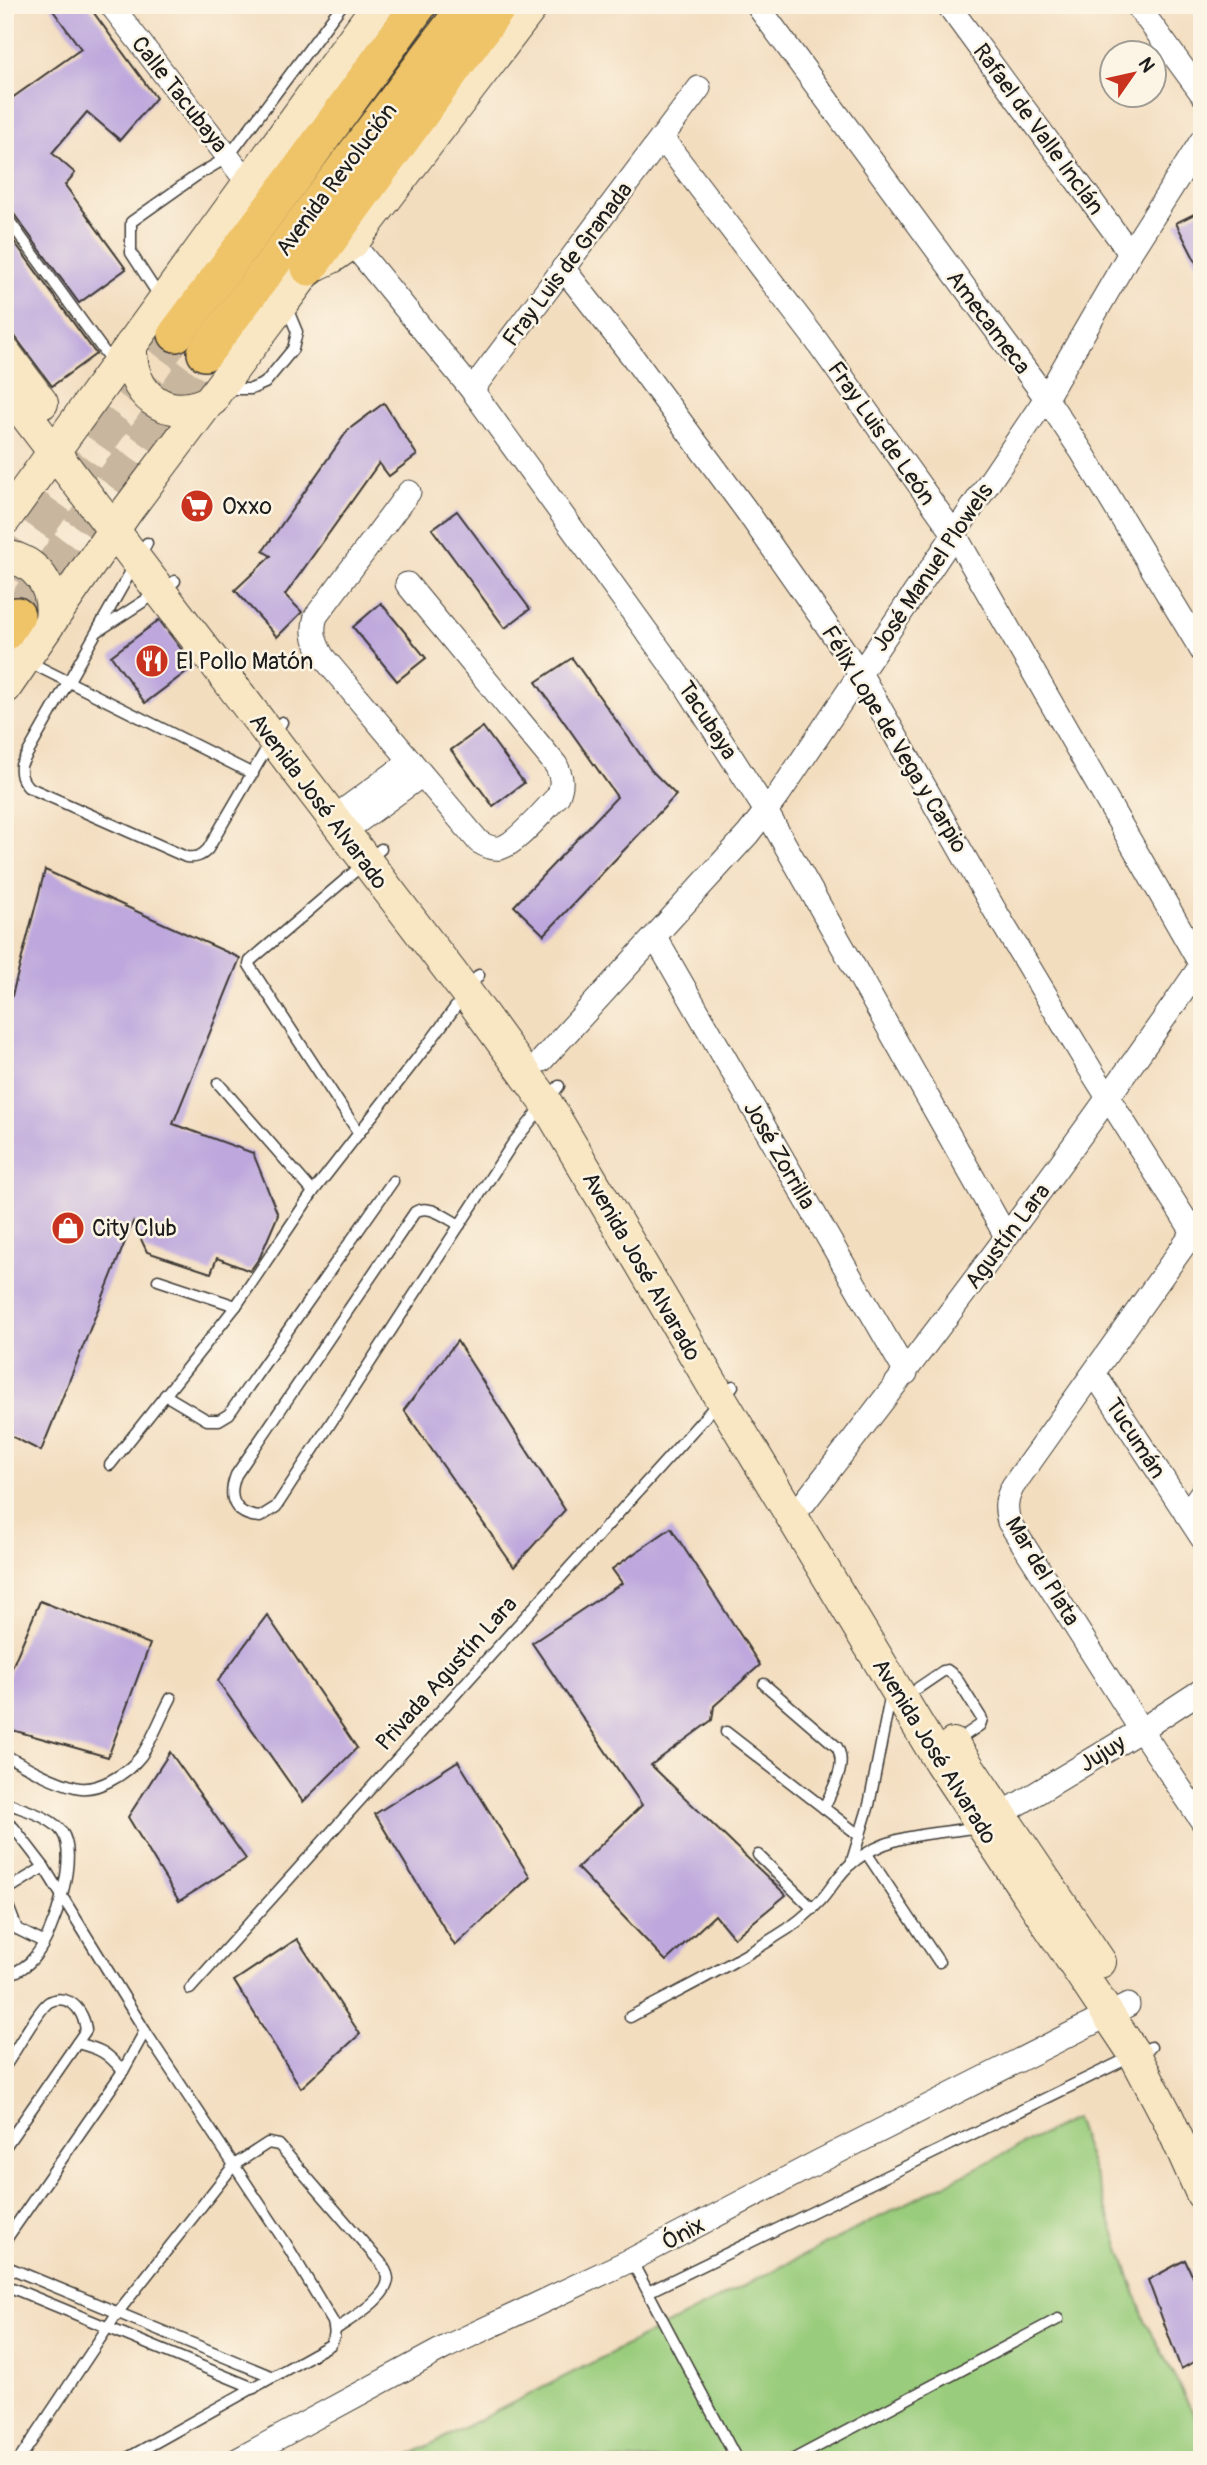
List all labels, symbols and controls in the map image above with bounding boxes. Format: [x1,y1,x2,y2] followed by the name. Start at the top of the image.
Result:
[125,30,234,158] street label: Calle Tacubaya
[967,38,1111,221] street label: Rafael de Valle Inclán
[1098,38,1168,108] north arrow
[1133,53,1160,77] text: N
[269,97,404,262] street label: Avenida Revolución
[496,176,639,352] street label: Fray Luis de Granada
[940,265,1037,380] street label: Amecameca
[821,356,942,511] street label: Fray Luis de León
[865,478,999,657] street label: José Manuel Plowels
[178,487,216,525] supermarket icon: Oxxo
[222,492,272,521] place label: Oxxo
[815,620,974,858] street label: Félix Lope de Vega y Carpio
[133,642,171,680] restaurant icon: El Pollo Matón
[176,647,313,676] place label: El Pollo Matón
[671,676,744,765] street label: Tacubaya
[243,707,394,895] street label: Avenida José Alvarado
[737,1096,822,1215] street label: José Zorrilla
[576,1167,707,1366] street label: Avenida José Alvarado
[958,1178,1056,1295] street label: Agustín Lara
[49,1209,87,1247] shop icon: City Club
[92,1214,177,1243] place label: City Club
[1099,1392,1172,1484] street label: Tucumán
[999,1512,1086,1631] street label: Mar del Plata
[369,1590,523,1757] street label: Privada Agustín Lara
[866,1653,1003,1849] street label: Avenida José Alvarado
[1074,1728,1131,1778] street label: Jujuy
[656,2209,710,2257] street label: Ónix

